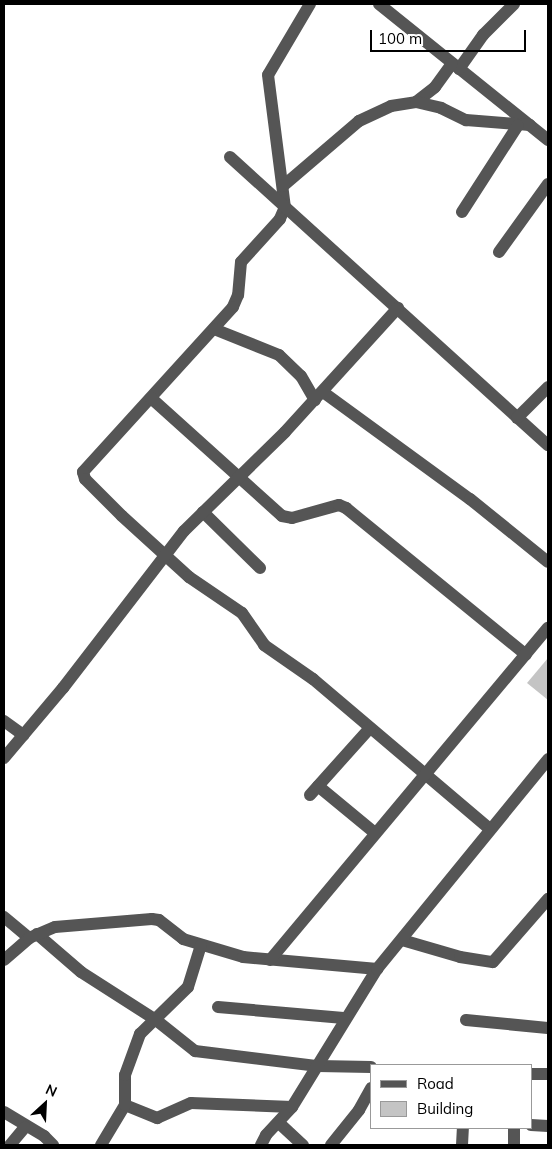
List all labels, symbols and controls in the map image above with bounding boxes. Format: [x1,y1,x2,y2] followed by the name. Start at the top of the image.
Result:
[372,20,528,52] scale bar
[378,29,422,48] text: 100 m
[370,1064,532,1129] legend
[417,1074,454,1093] text: Road
[20,1079,70,1129] north arrow
[43,1080,60,1101] text: N
[417,1099,473,1118] text: Building

